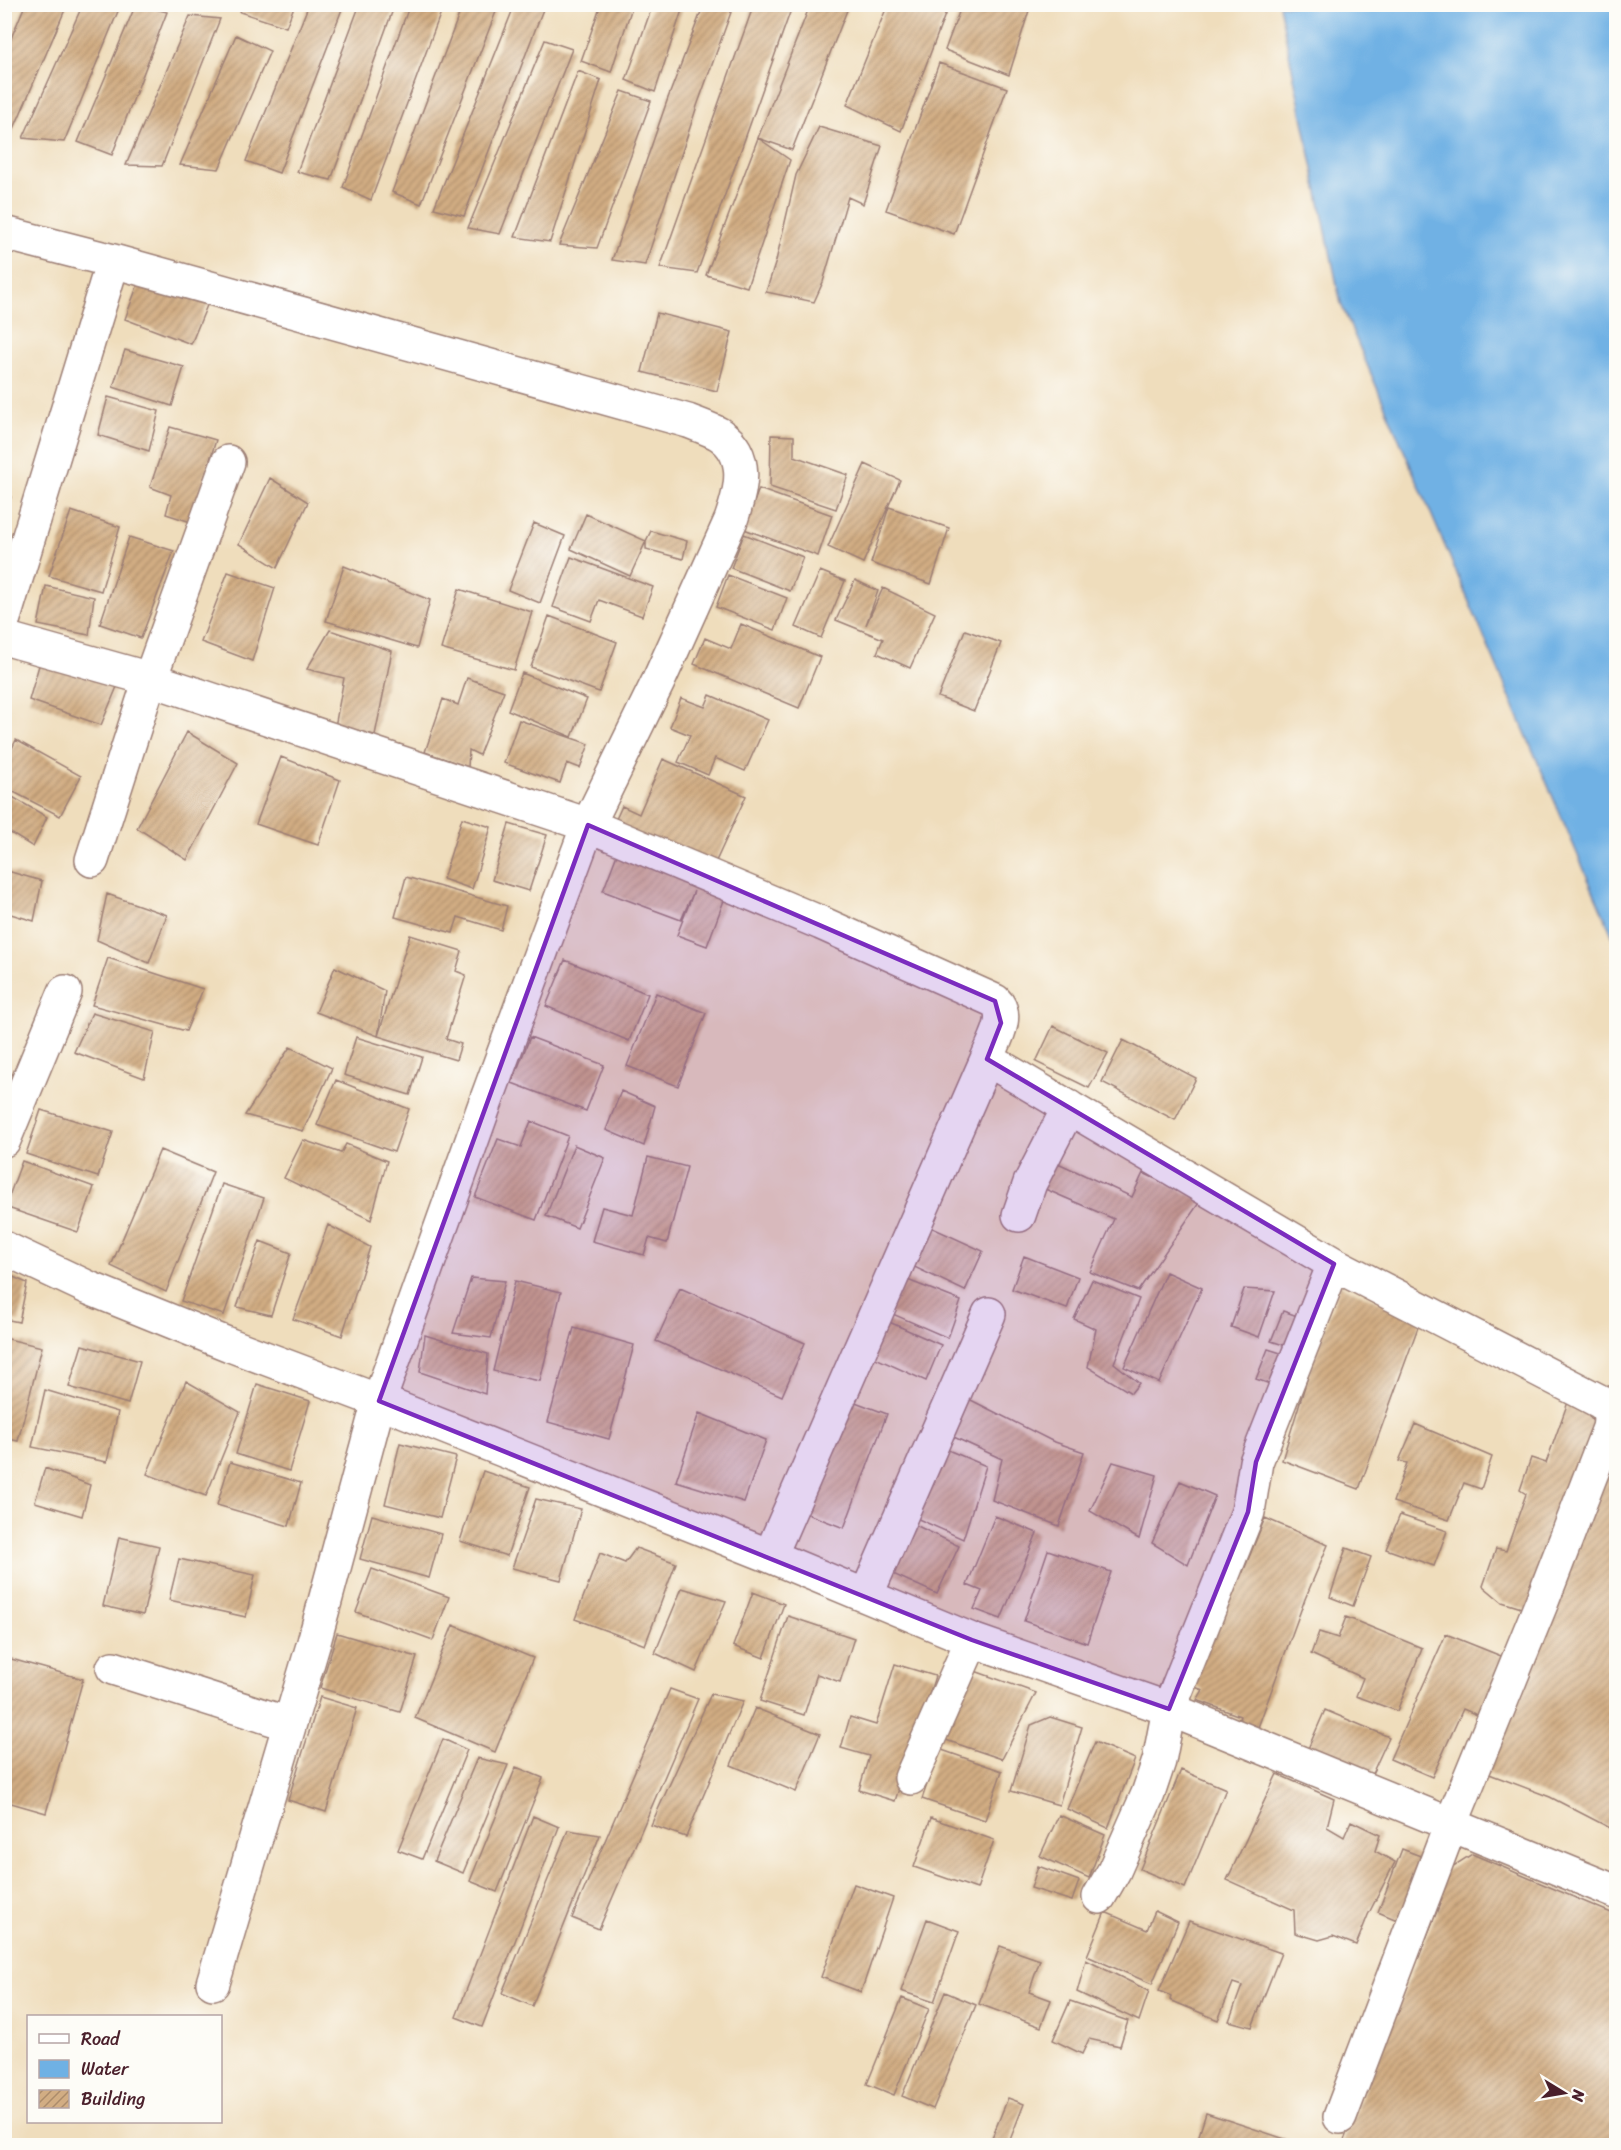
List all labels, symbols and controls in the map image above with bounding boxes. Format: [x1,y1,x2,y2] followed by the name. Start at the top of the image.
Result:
[27,2015,222,2123] legend
[81,2023,121,2055] text: Road
[81,2053,130,2085] text: Water
[1534,2063,1594,2123] north arrow
[81,2083,145,2115] text: Building
[1563,2087,1594,2105] text: N

